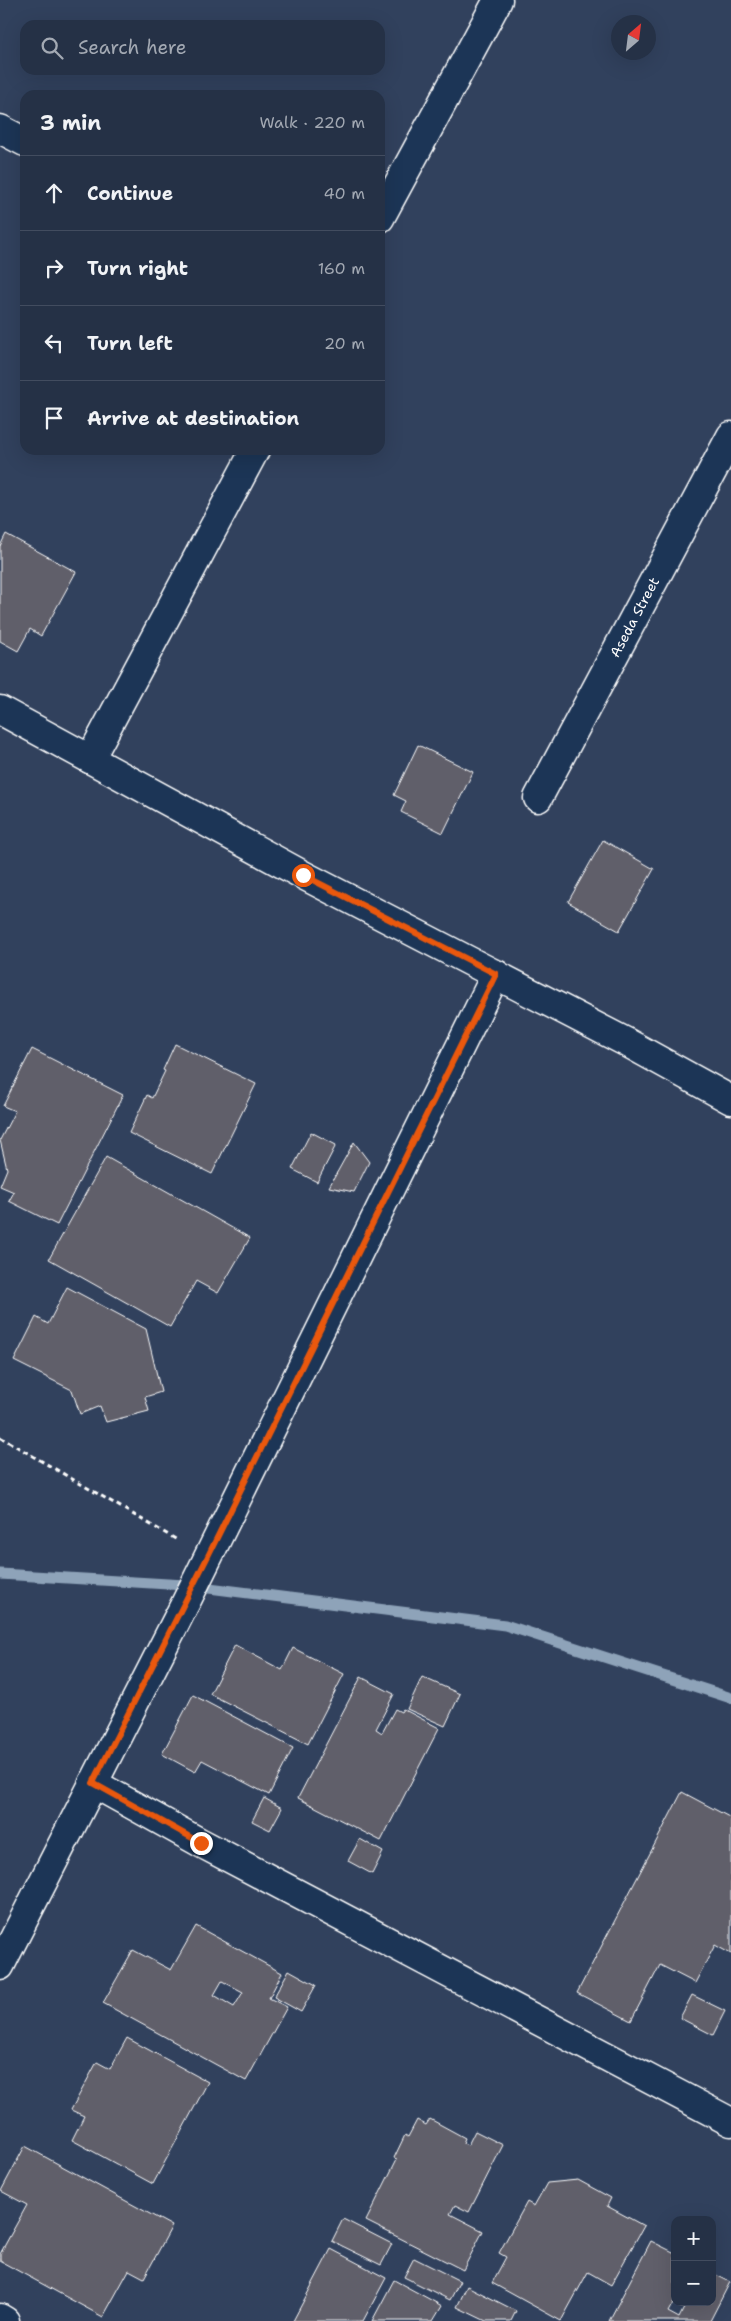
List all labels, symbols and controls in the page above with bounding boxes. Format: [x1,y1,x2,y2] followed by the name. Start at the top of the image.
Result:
[611,15,656,60] north arrow
[20,20,385,75] search box
[38,34,66,62] icon: search
[78,35,187,60] text: Search here
[40,109,101,137] text: 3 min
[259,112,365,133] text: Walk · 220 m
[40,179,68,207] icon: ahead
[87,181,173,206] text: Continue
[323,183,365,204] text: 40 m
[40,254,68,282] icon: right
[87,256,188,281] text: Turn right
[318,258,365,279] text: 160 m
[40,329,68,357] icon: left
[87,331,173,356] text: Turn left
[324,333,365,354] text: 20 m
[40,404,68,432] icon: arrive
[87,406,299,431] text: Arrive at destination
[606,574,663,660] street label: Aseda Street
[292,864,315,887] route start
[190,1832,213,1855] route end
[671,2216,716,2306] map controls
[671,2216,716,2261] button: +
[671,2261,716,2306] button: −

